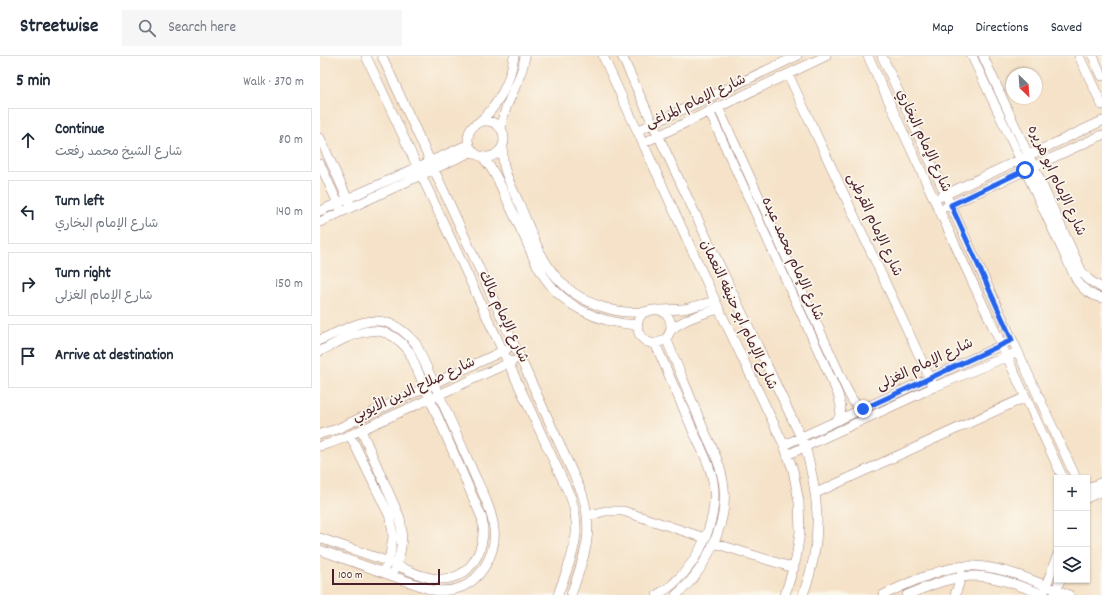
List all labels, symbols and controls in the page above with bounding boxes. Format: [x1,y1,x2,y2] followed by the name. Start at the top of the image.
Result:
[122,10,402,46] search box
[20,14,98,41] text: Streetwise
[136,17,158,39] icon: search
[168,17,236,39] text: Search here
[932,18,954,38] text: Map
[976,18,1029,38] text: Directions
[1051,18,1082,38] text: Saved
[1006,68,1042,104] north arrow
[16,70,50,94] text: 5 min
[643,70,749,134] street label: شارع الإمام المراغى
[243,73,304,92] text: Walk · 370 m
[890,86,956,196] street label: شارع الإمام البخاري
[55,119,104,141] text: Continue
[1022,122,1090,240] street label: شارع الإمام ابو هريره
[17,129,39,151] icon: ahead
[279,131,303,150] text: 80 m
[55,143,182,162] text: شارع الشيخ محمد رفعت
[1016,161,1034,179] route start
[841,170,907,280] street label: شارع الإمام القرطبى
[55,191,104,213] text: Turn left
[756,194,828,324] street label: شارع الإمام محمد عبده
[17,201,39,223] icon: left
[276,203,303,222] text: 140 m
[55,215,158,234] text: شارع الإمام البخاري
[694,237,782,393] street label: شارع الإمام ابو حنيفه النعمان
[55,263,111,285] text: Turn right
[473,268,533,366] street label: شارع الإمام مالك
[17,273,39,295] icon: right
[275,275,303,294] text: 150 m
[55,287,153,306] text: شارع الإمام الغزلى
[873,334,977,396] street label: شارع الإمام الغزلى
[17,345,39,367] icon: arrive
[55,345,173,367] text: Arrive at destination
[349,352,479,428] street label: شارع صلاح الدين الأيوبي
[854,400,872,418] route end
[1054,475,1090,583] map controls
[1054,475,1090,511] button: +
[1054,511,1090,547] button: −
[1054,547,1090,583] button: layers
[332,567,440,586] scale bar
[338,568,362,584] text: 100 m

